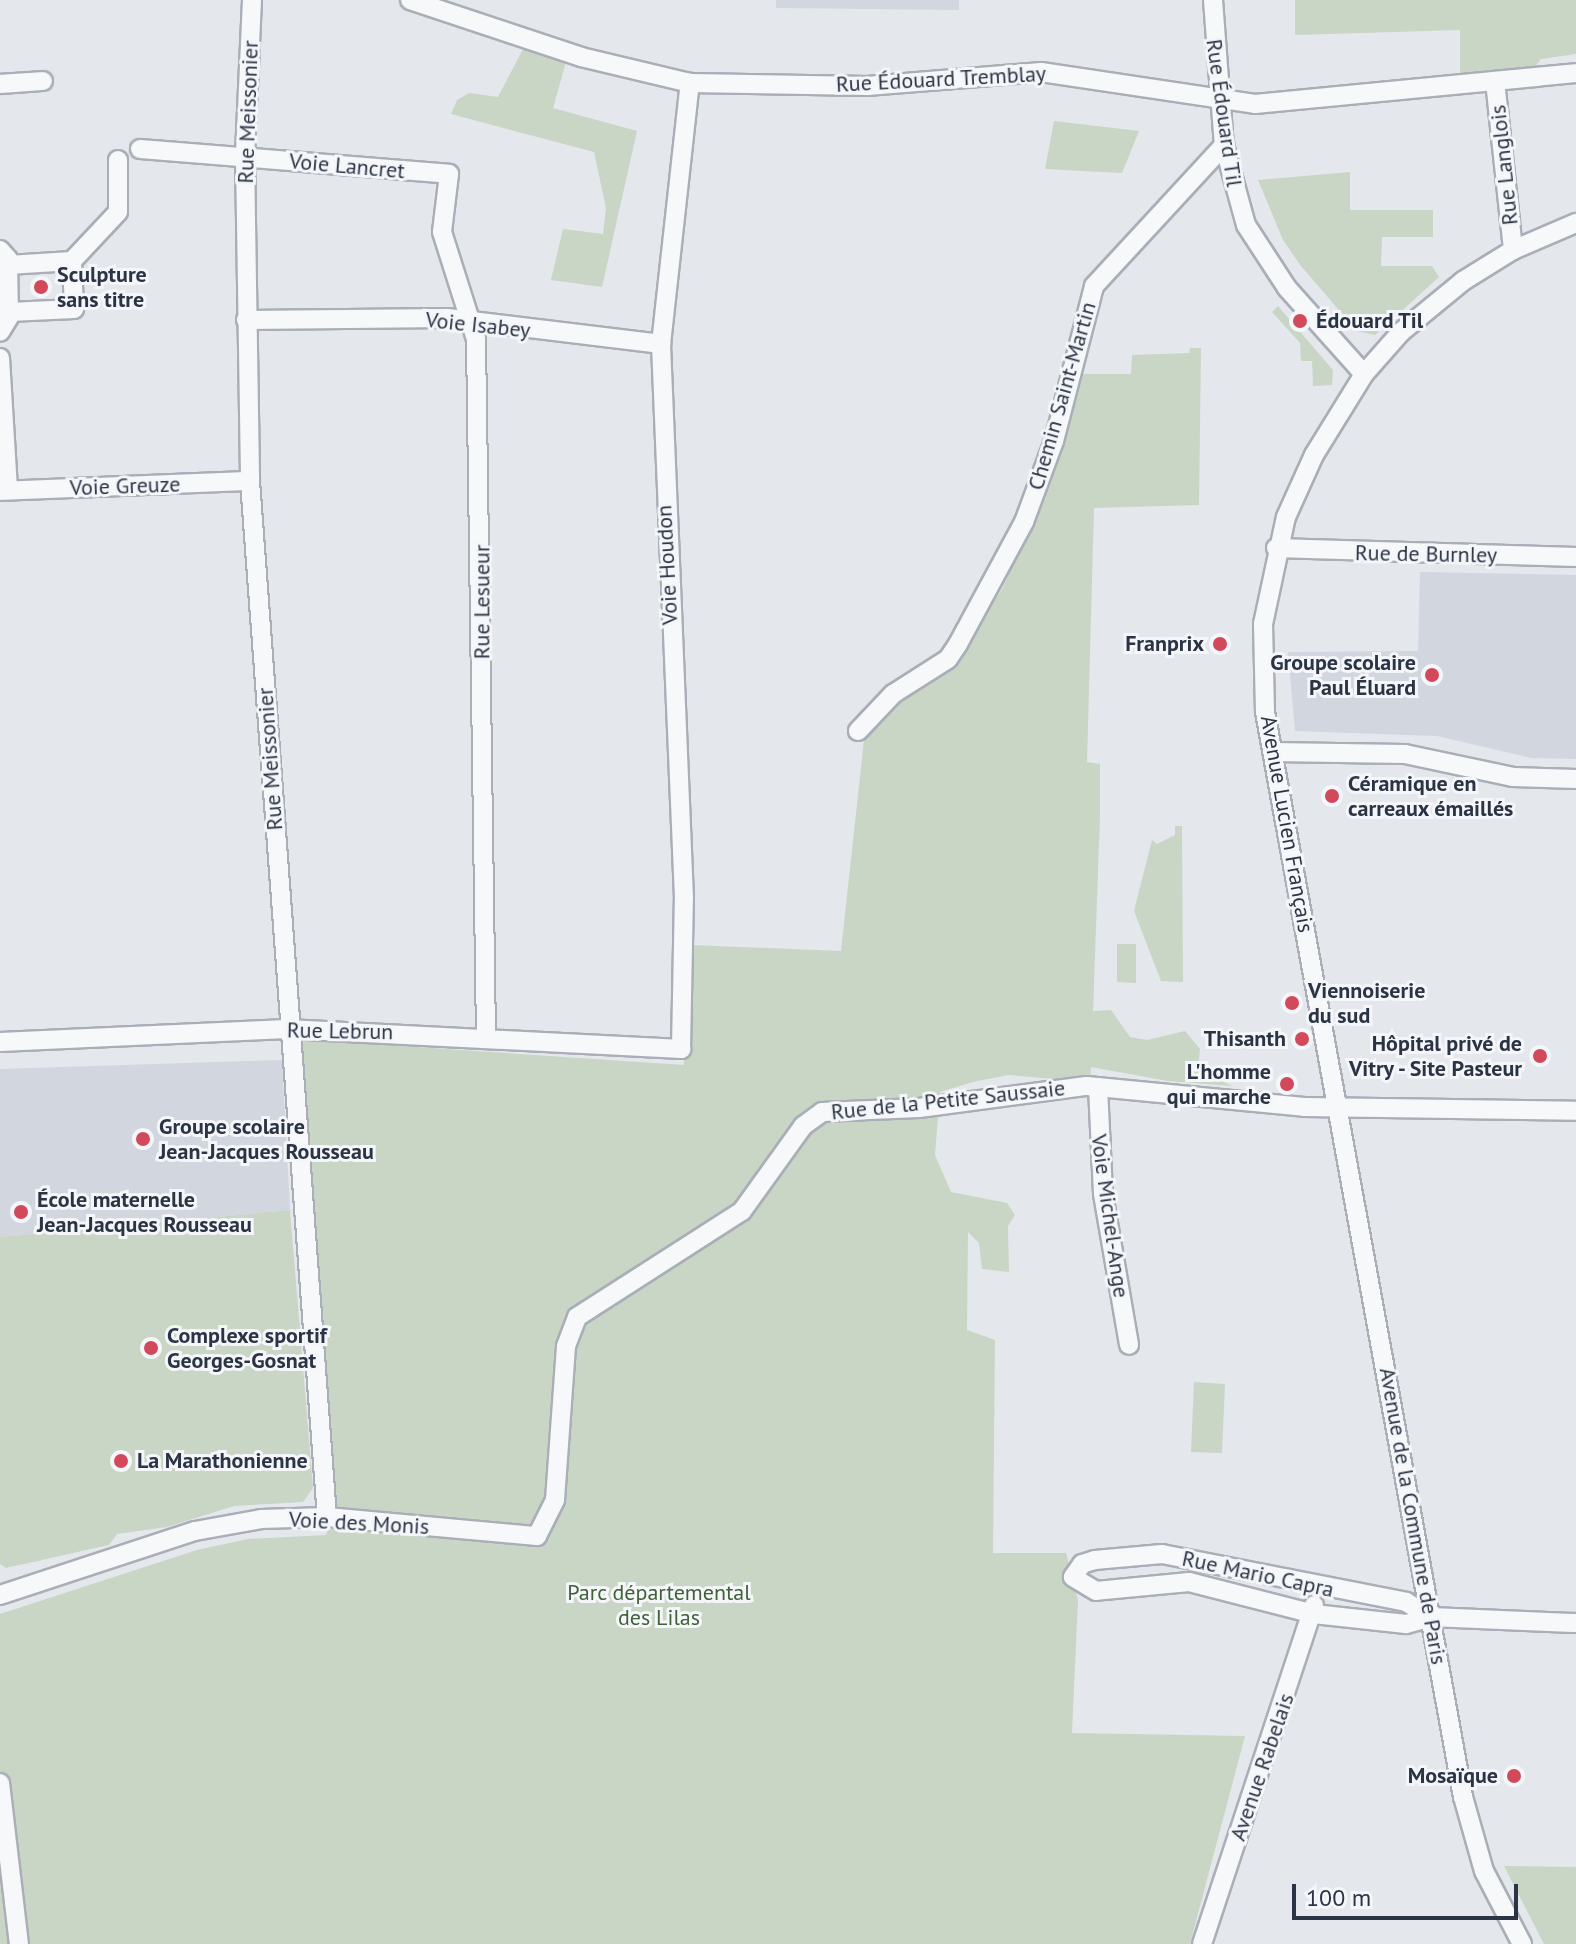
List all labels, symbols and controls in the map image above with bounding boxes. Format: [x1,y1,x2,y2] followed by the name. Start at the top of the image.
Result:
[1201,37,1247,189] street label: Rue Édouard Til
[232,40,264,184] street label: Rue Meissonier
[835,60,1047,98] street label: Rue Édouard Tremblay
[1485,104,1523,226] street label: Rue Langlois
[288,148,406,184] street label: Voie Lancret
[57,261,147,312] place label: Sculpture sans titre
[32,278,50,296] marker: Sculpture sans titre
[1023,299,1101,493] street label: Chemin Saint-Martin
[424,306,532,344] street label: Voie Isabey
[1316,308,1424,334] place label: Édouard Til
[1291,312,1309,330] marker: Édouard Til
[69,471,181,501] street label: Voie Greuze
[651,504,683,626] street label: Voie Houdon
[1355,540,1497,568] street label: Rue de Burnley
[469,545,495,659] street label: Rue Lesueur
[1125,631,1204,657] place label: Franprix
[1211,635,1229,653] marker: Franprix
[1270,649,1416,700] place label: Groupe scolaire Paul Éluard
[1423,666,1441,684] marker: Groupe scolaire Paul Éluard
[252,687,288,831] street label: Rue Meissonier
[1255,713,1319,935] street label: Avenue Lucien Français
[1348,770,1514,822] place label: Céramique en carreaux émaillés
[1323,787,1341,805] marker: Céramique en carreaux émaillés
[1308,977,1425,1028] place label: Viennoiserie du sud
[1283,994,1301,1012] marker: Viennoiserie du sud
[287,1017,393,1045] street label: Rue Lebrun
[1204,1026,1286,1052] place label: Thisanth
[1293,1030,1311,1048] marker: Thisanth
[1346,1030,1522,1082] place label: Hôpital privé de Vitry - Site Pasteur
[1529,1045,1551,1067] marker: Hôpital privé de Vitry - Site Pasteur
[1167,1058,1271,1110] place label: L'homme qui marche
[830,1075,1066,1125] street label: Rue de la Petite Saussaie
[1278,1075,1296,1093] marker: L'homme qui marche
[159,1113,374,1164] place label: Groupe scolaire Jean-Jacques Rousseau
[134,1130,152,1148] marker: Groupe scolaire Jean-Jacques Rousseau
[1085,1133,1135,1299] street label: Voie Michel-Ange
[37,1186,252,1238] place label: École maternelle Jean-Jacques Rousseau
[12,1203,30,1221] marker: École maternelle Jean-Jacques Rousseau
[167,1322,327,1374] place label: Complexe sportif Georges-Gosnat
[142,1339,160,1357] marker: Complexe sportif Georges-Gosnat
[1374,1366,1452,1666] street label: Avenue de la Commune de Paris
[137,1448,308,1474] place label: La Marathonienne
[112,1452,130,1470] marker: La Marathonienne
[288,1506,430,1540] street label: Voie des Monis
[1180,1545,1336,1603] street label: Rue Mario Capra
[567,1579,751,1630] park label: Parc départemental des Lilas
[1224,1690,1300,1844] street label: Avenue Rabelais
[1408,1763,1498,1789] place label: Mosaïque
[1505,1767,1523,1785] marker: Mosaïque
[1296,1868,1522,1918] scale bar
[1306,1882,1371,1913] text: 100 m

